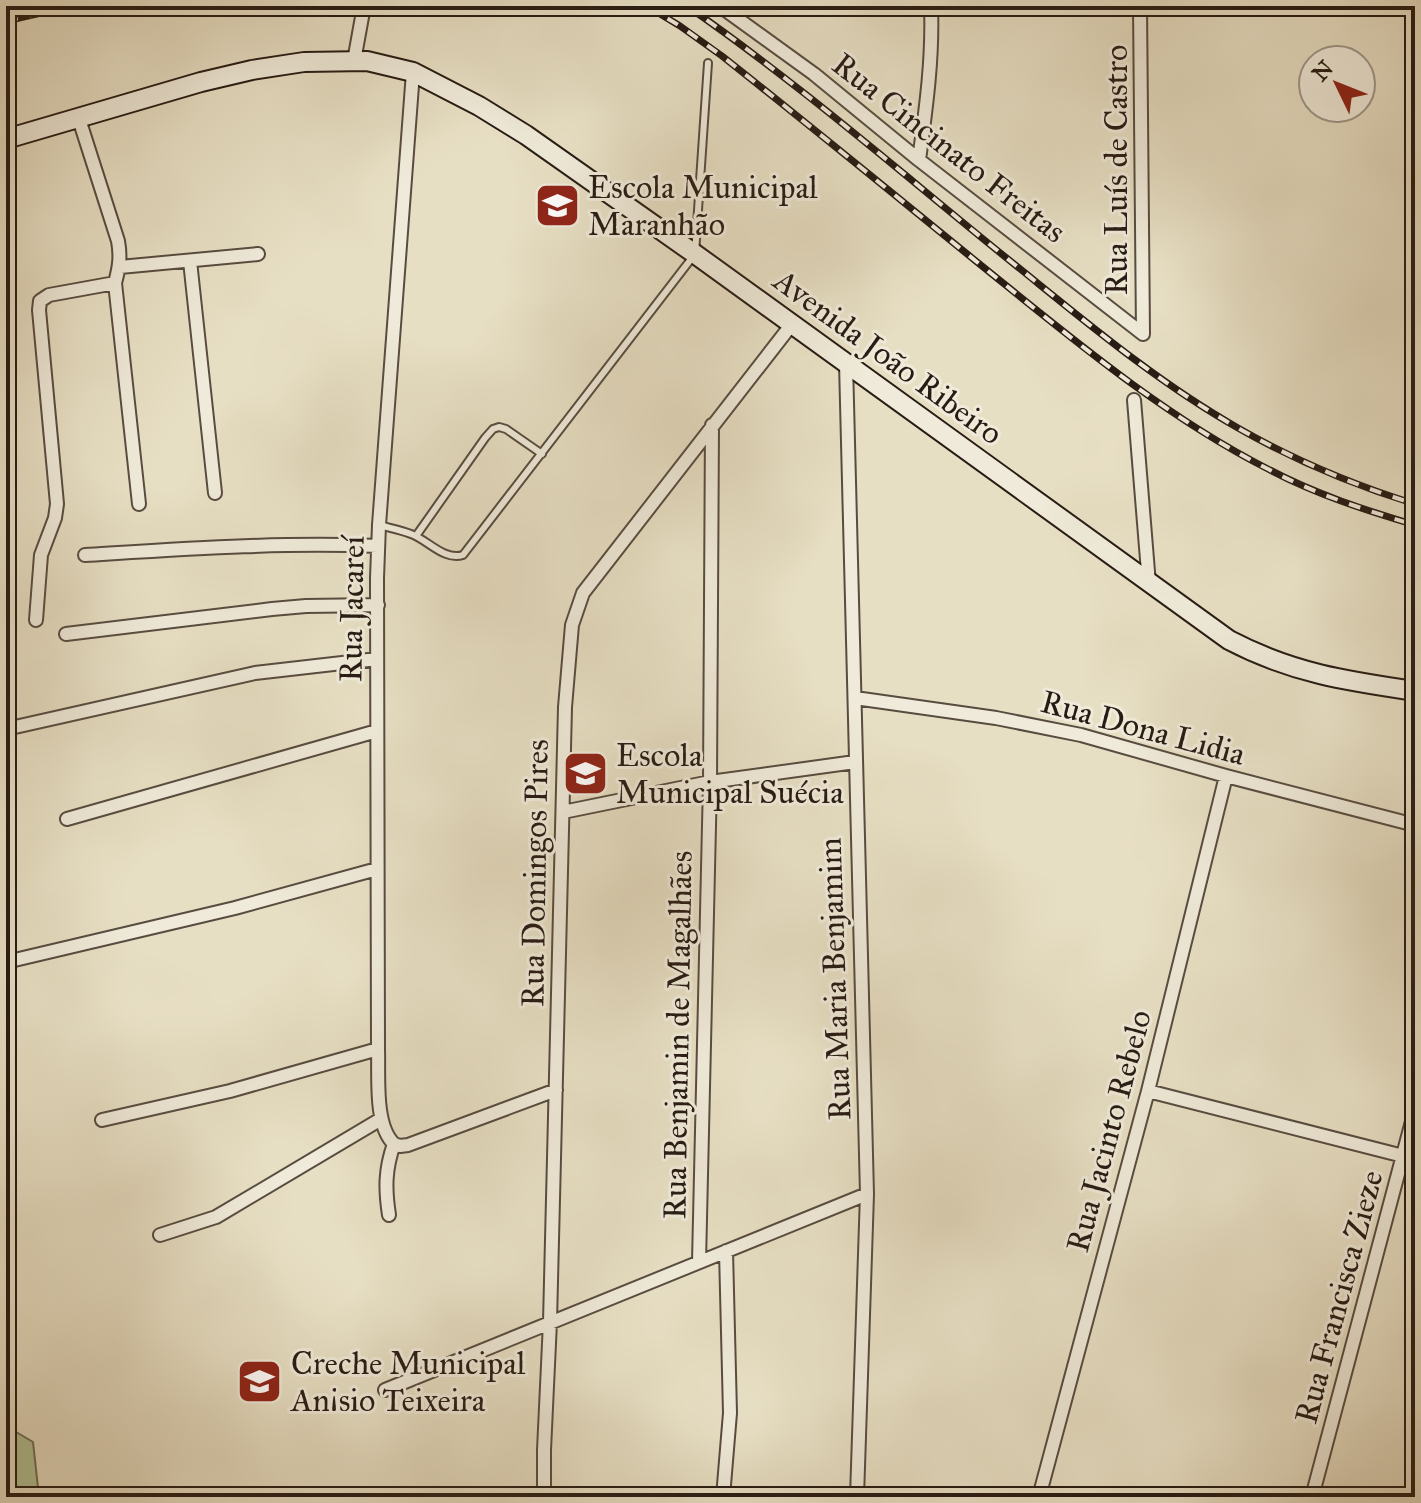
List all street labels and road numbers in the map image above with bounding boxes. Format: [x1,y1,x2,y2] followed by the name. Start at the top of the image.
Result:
[824,45,1074,251] street label: Rua Cincinato Freitas
[1097,45,1136,295] street label: Rua Luís de Castro
[764,260,1010,453] street label: Avenida João Ribeiro
[331,534,373,682] street label: Rua Jacareí
[1037,682,1250,774] street label: Rua Dona Lidia
[513,739,557,1007] street label: Rua Domingos Pires
[811,837,859,1121] street label: Rua Maria Benjamim
[655,850,701,1220] street label: Rua Benjamin de Magalhães
[1058,1006,1160,1256] street label: Rua Jacinto Rebelo
[1286,1166,1392,1428] street label: Rua Francisca Zieze

